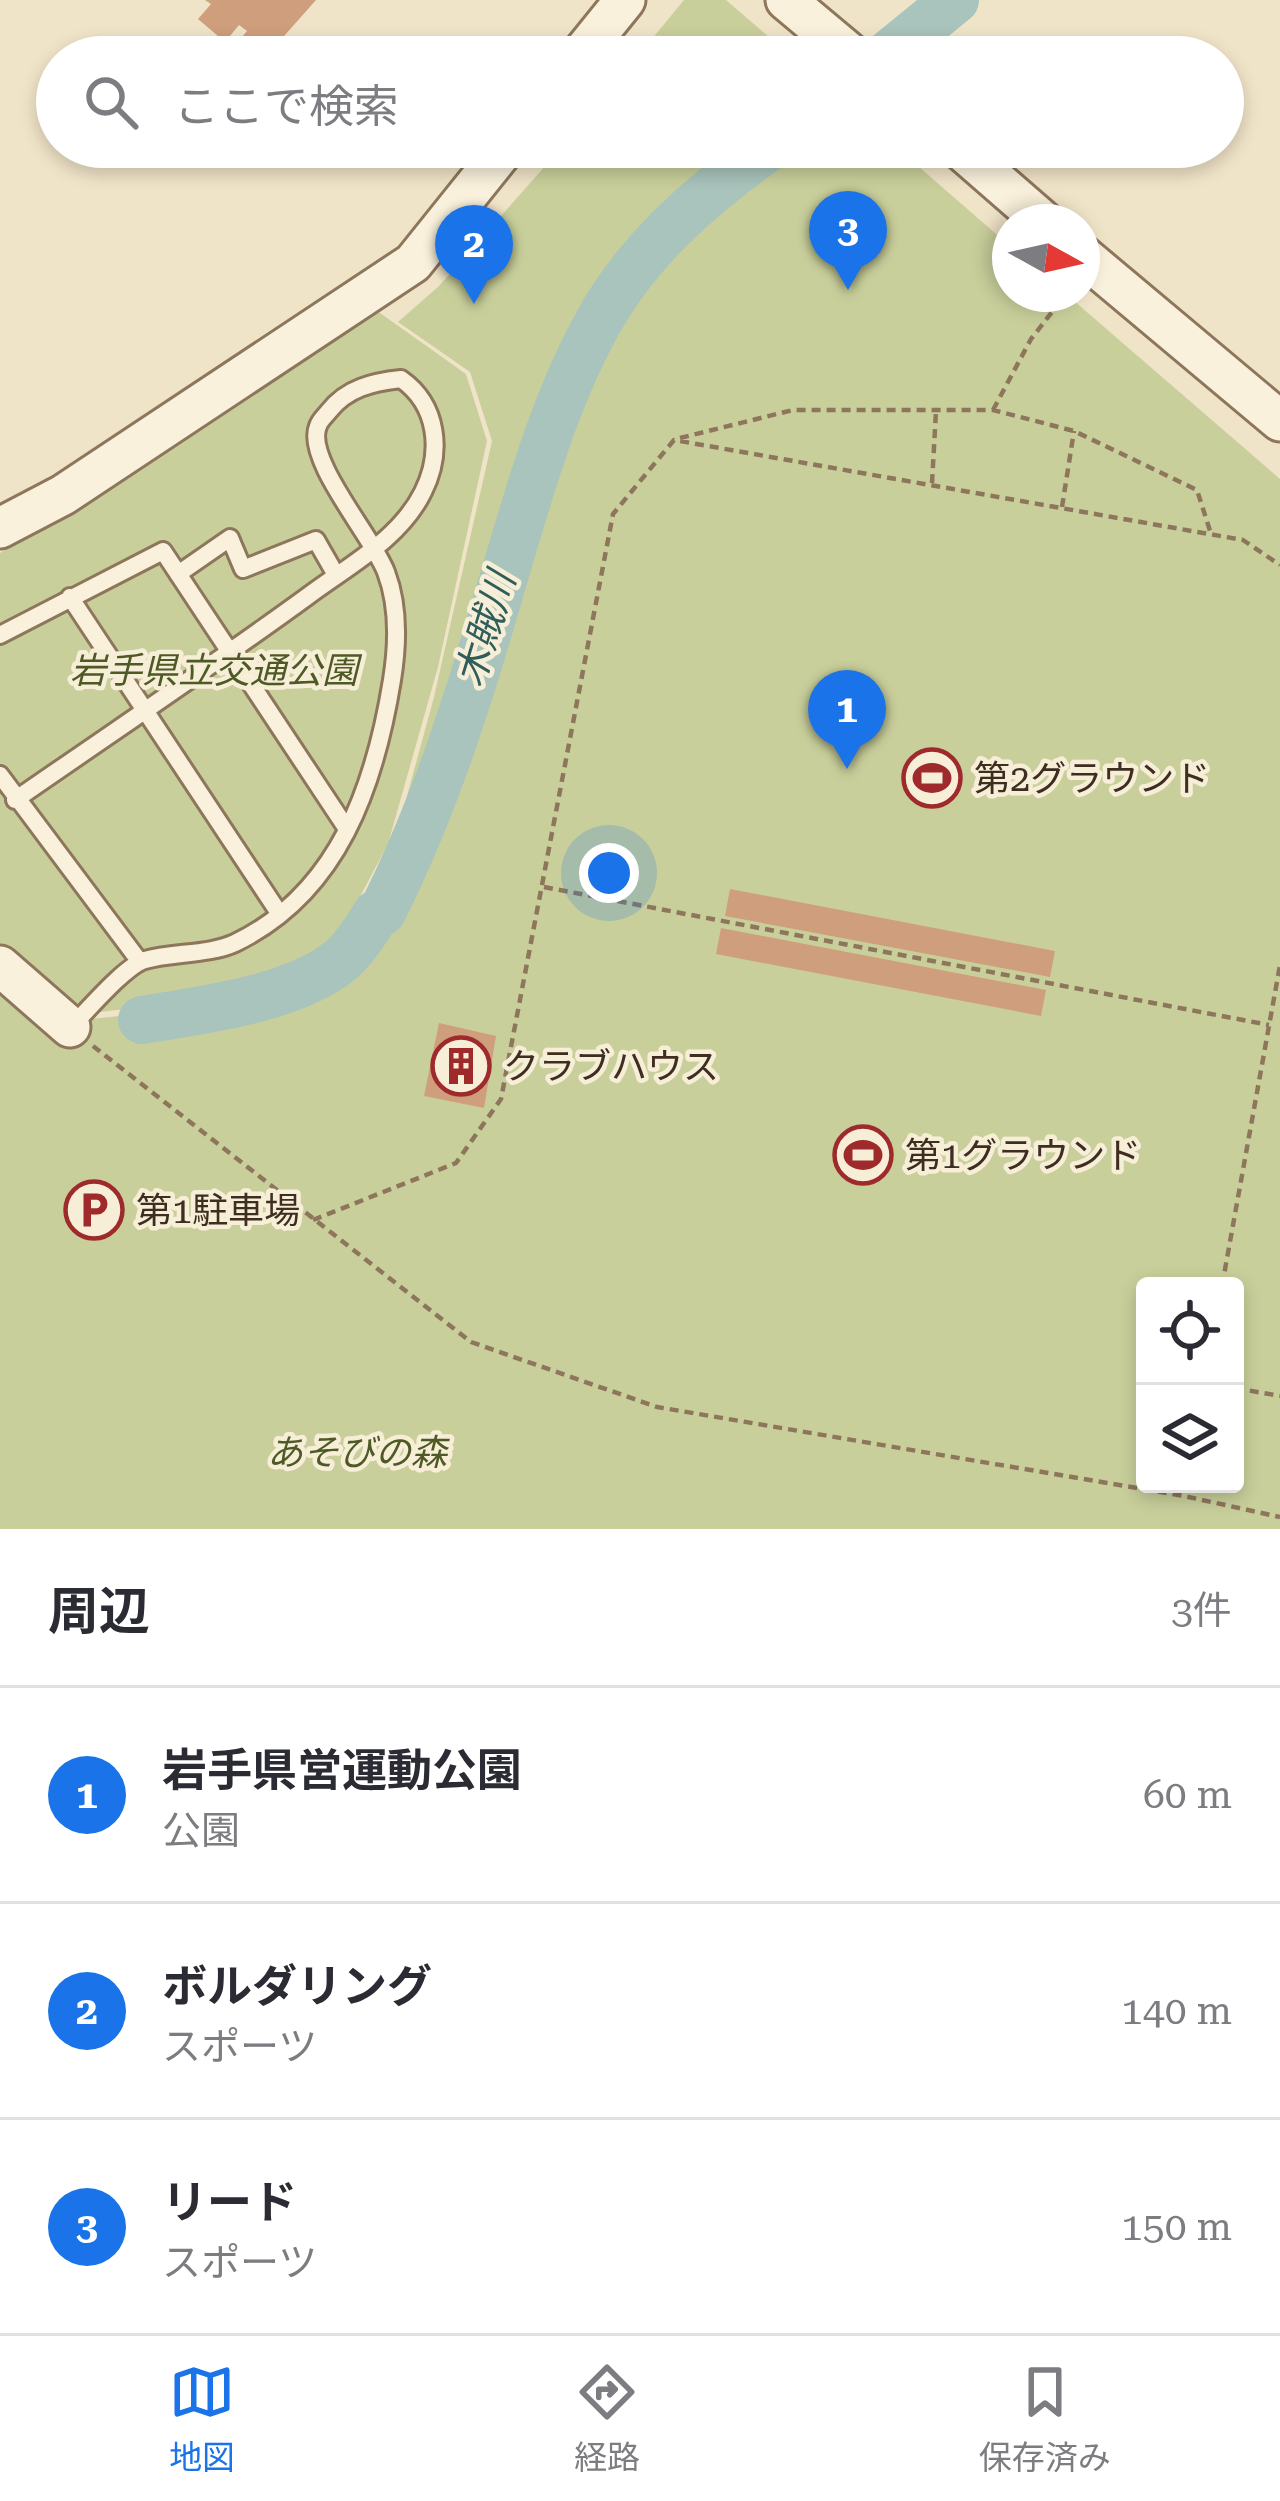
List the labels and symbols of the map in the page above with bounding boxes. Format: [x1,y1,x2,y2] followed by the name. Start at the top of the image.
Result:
[809,191,887,290] pin: 3
[992,204,1100,312] north arrow
[435,205,513,304] pin: 2
[447,563,526,692] water label: 木賊川
[70,650,363,692] park label: 岩手県立交通公園
[808,670,886,769] pin: 1
[901,747,963,809] sports icon: 第2グラウンド
[974,758,1210,800] place label: 第2グラウンド
[579,843,639,903] your location
[430,1035,492,1097] building icon: クラブハウス
[503,1046,719,1088] place label: クラブハウス
[832,1124,894,1186] sports icon: 第1グラウンド
[905,1135,1141,1177] place label: 第1グラウンド
[63,1179,125,1241] parking icon: 第1駐車場
[136,1190,300,1232] place label: 第1駐車場
[267,1432,450,1474] park label: あそびの森

